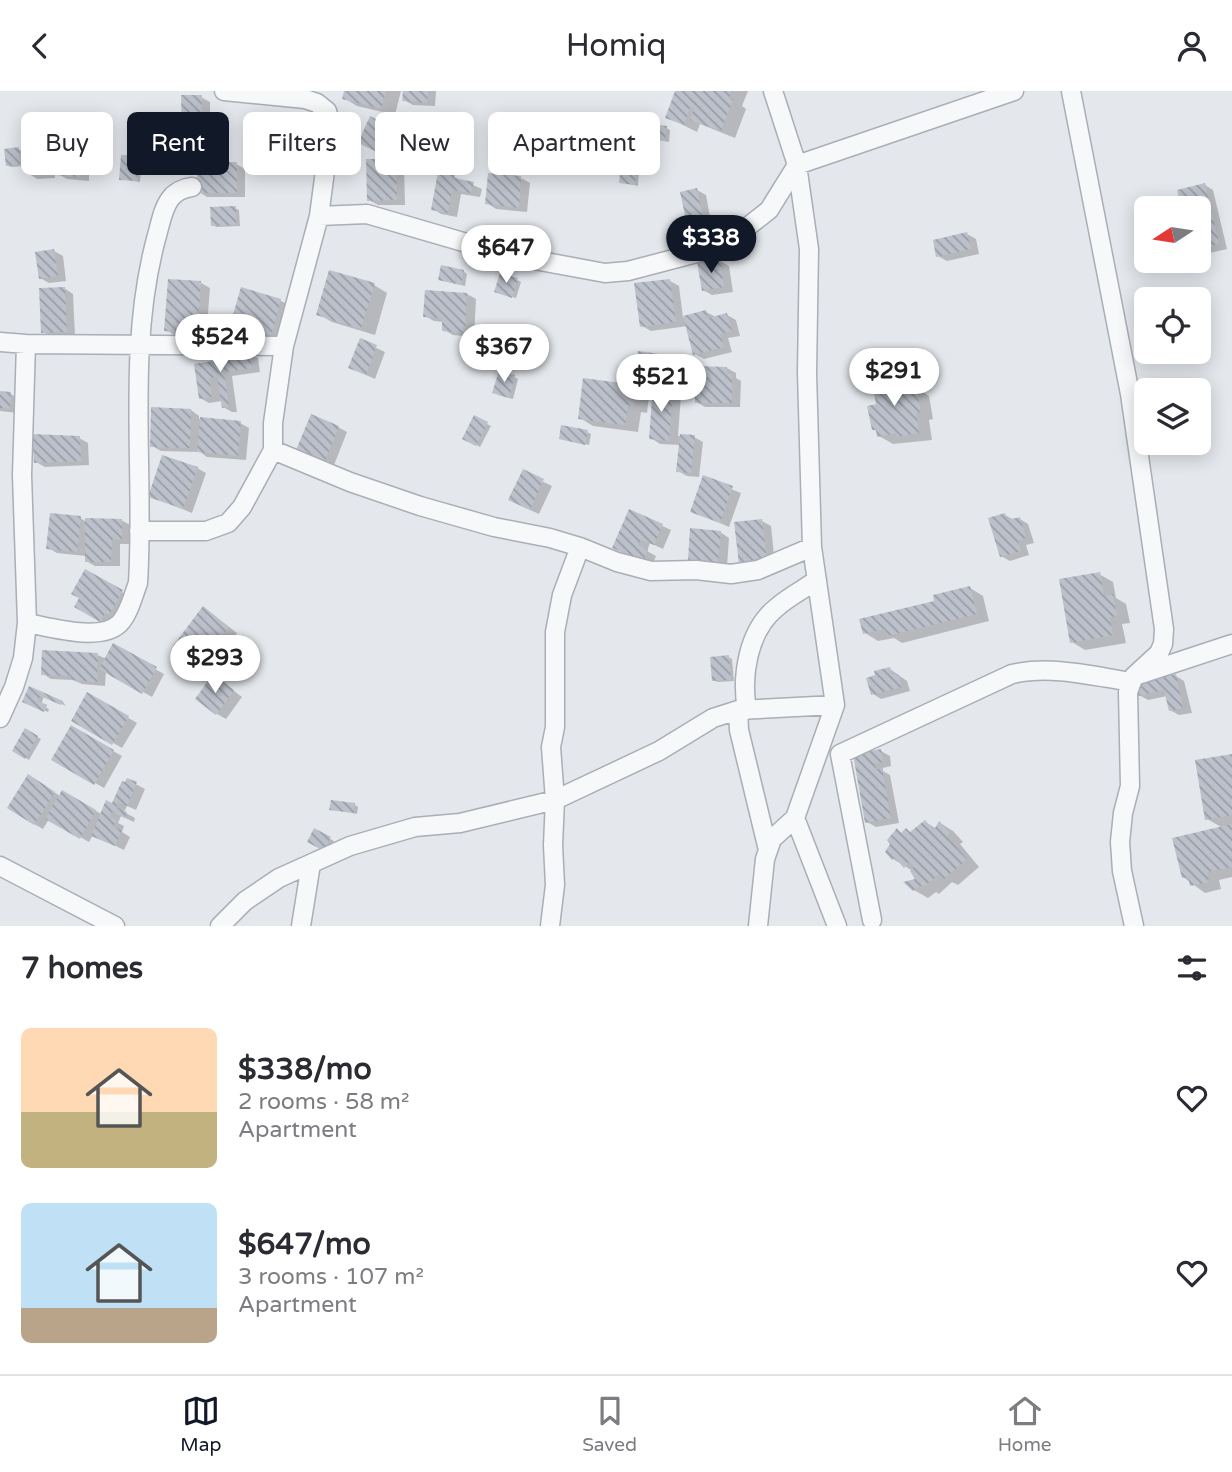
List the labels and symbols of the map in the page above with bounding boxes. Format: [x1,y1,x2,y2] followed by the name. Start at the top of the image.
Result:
[1134,196,1211,273] north arrow
[670,215,752,275] pin: $338
[465,225,547,285] pin: $647
[179,315,261,374] pin: $524
[463,324,545,384] pin: $367
[853,349,935,408] pin: $291
[620,355,702,414] pin: $521
[174,635,256,695] pin: $293

